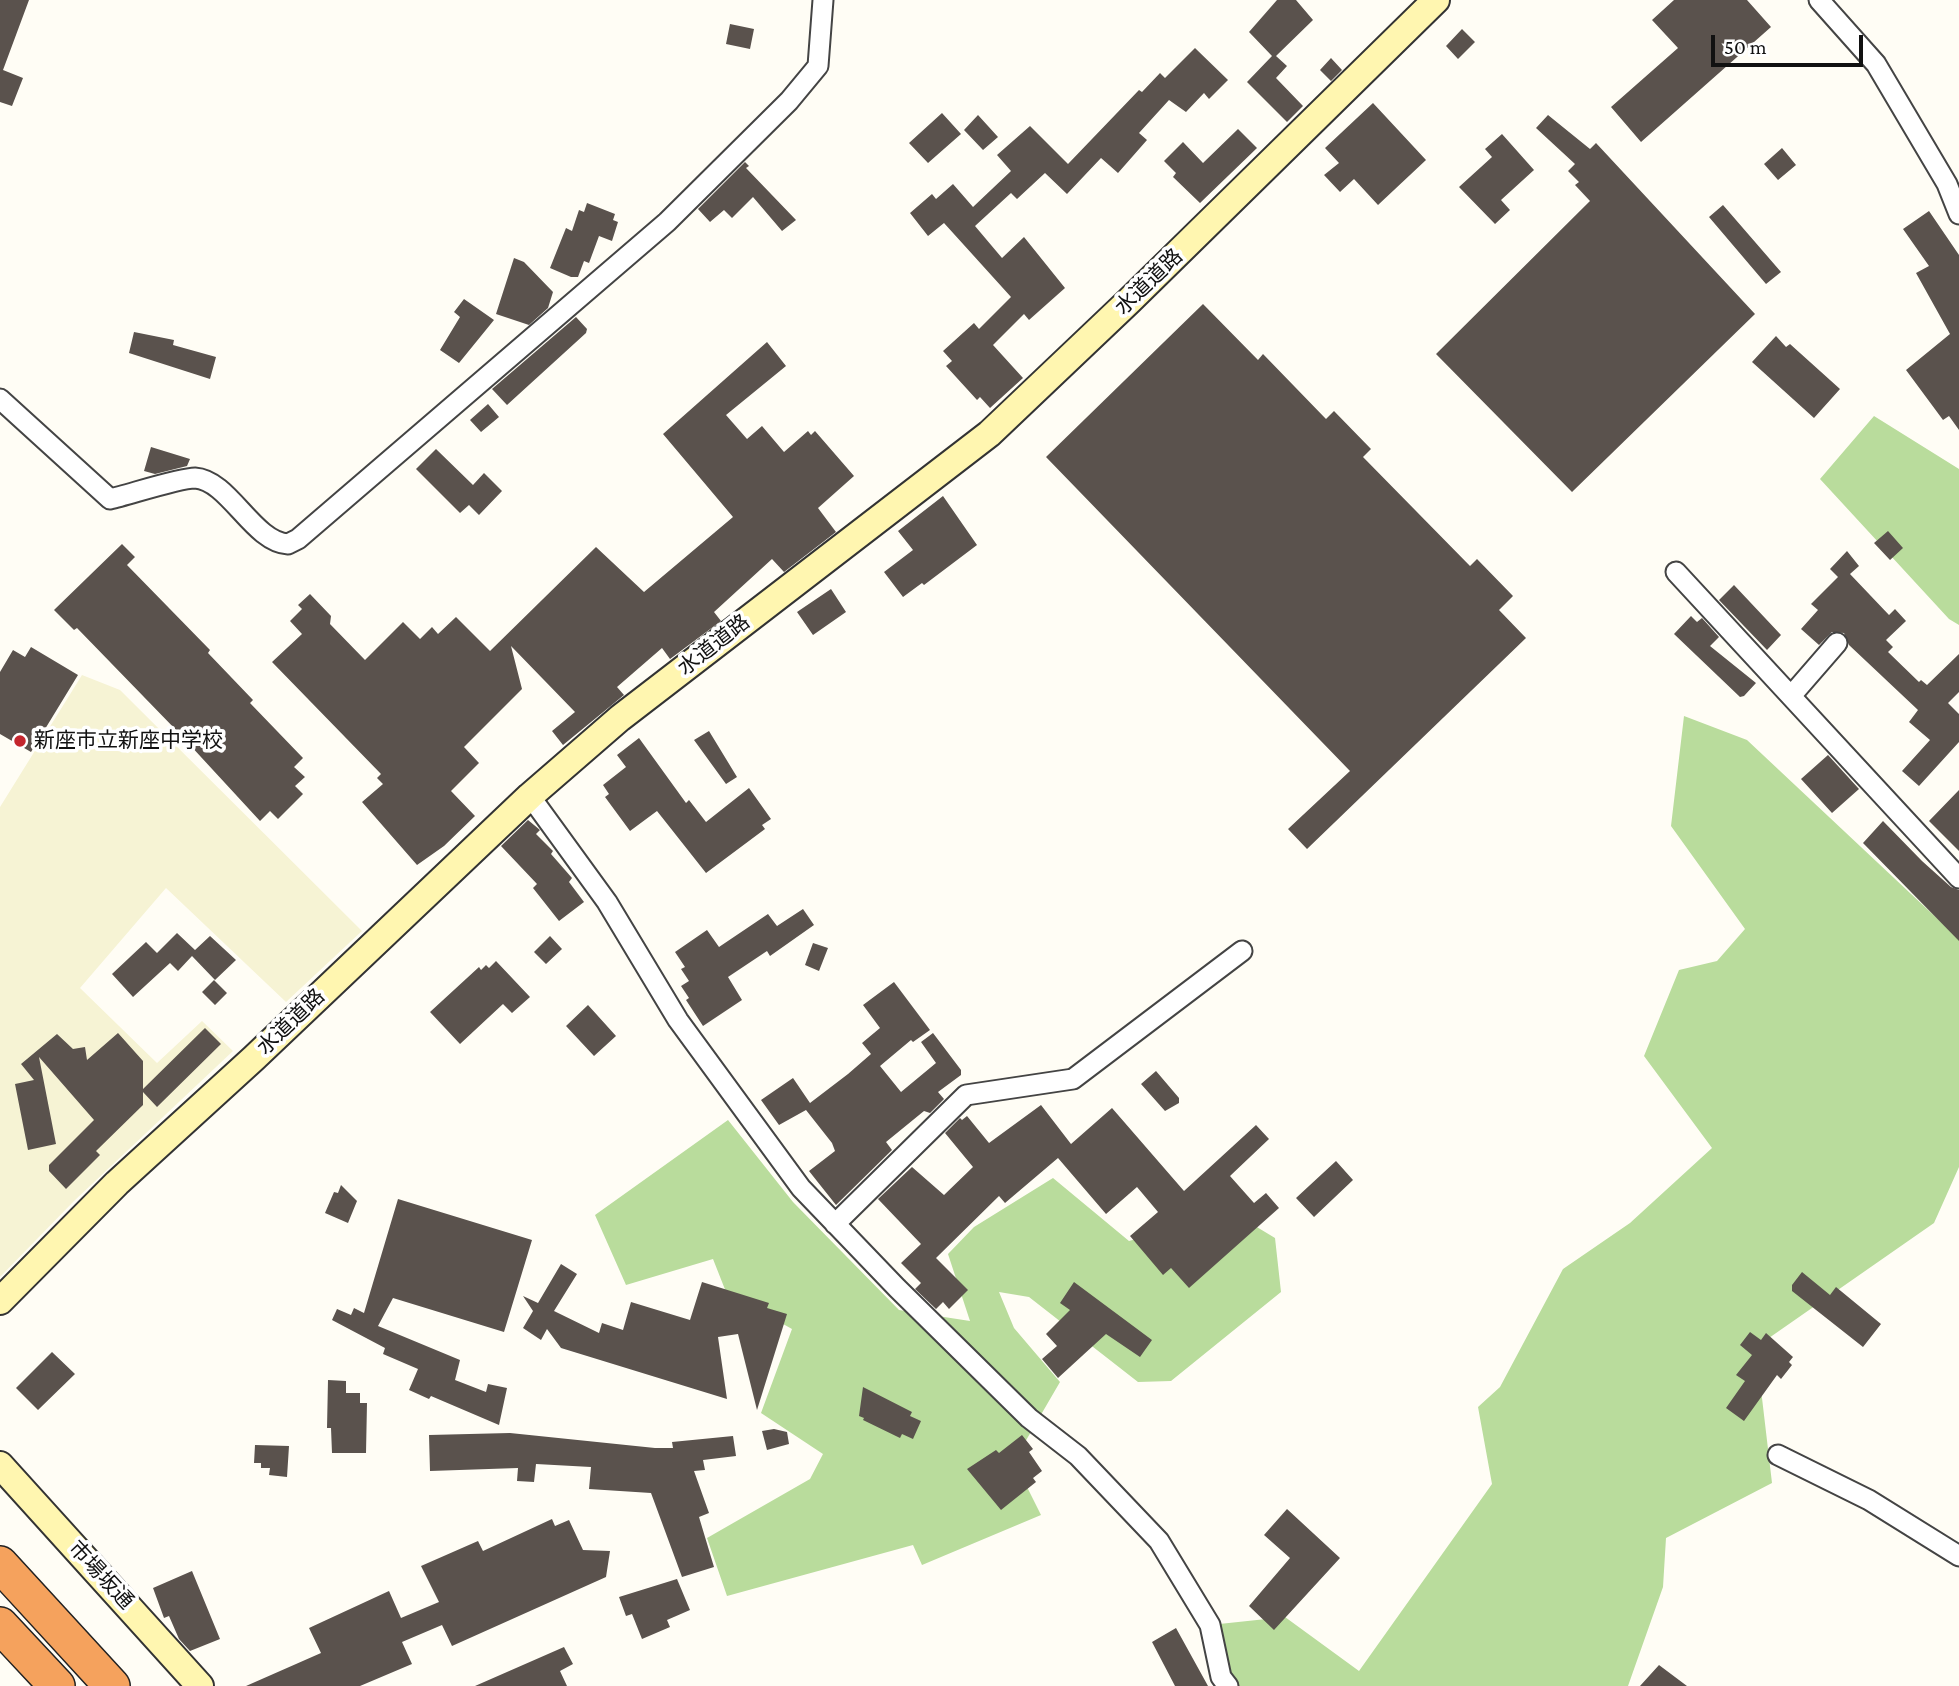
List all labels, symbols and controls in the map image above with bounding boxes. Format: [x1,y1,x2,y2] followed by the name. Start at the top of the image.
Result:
[1714,21,1866,65] scale bar
[1724,35,1767,59] text: 50 m
[1110,244,1188,320] street label: 水道道路
[673,609,755,681] street label: 水道道路
[34,728,223,754] place label: 新座市立新座中学校
[12,733,28,749] marker: 新座市立新座中学校
[252,984,330,1060] street label: 水道道路
[63,1536,139,1614] street label: 市場坂通

